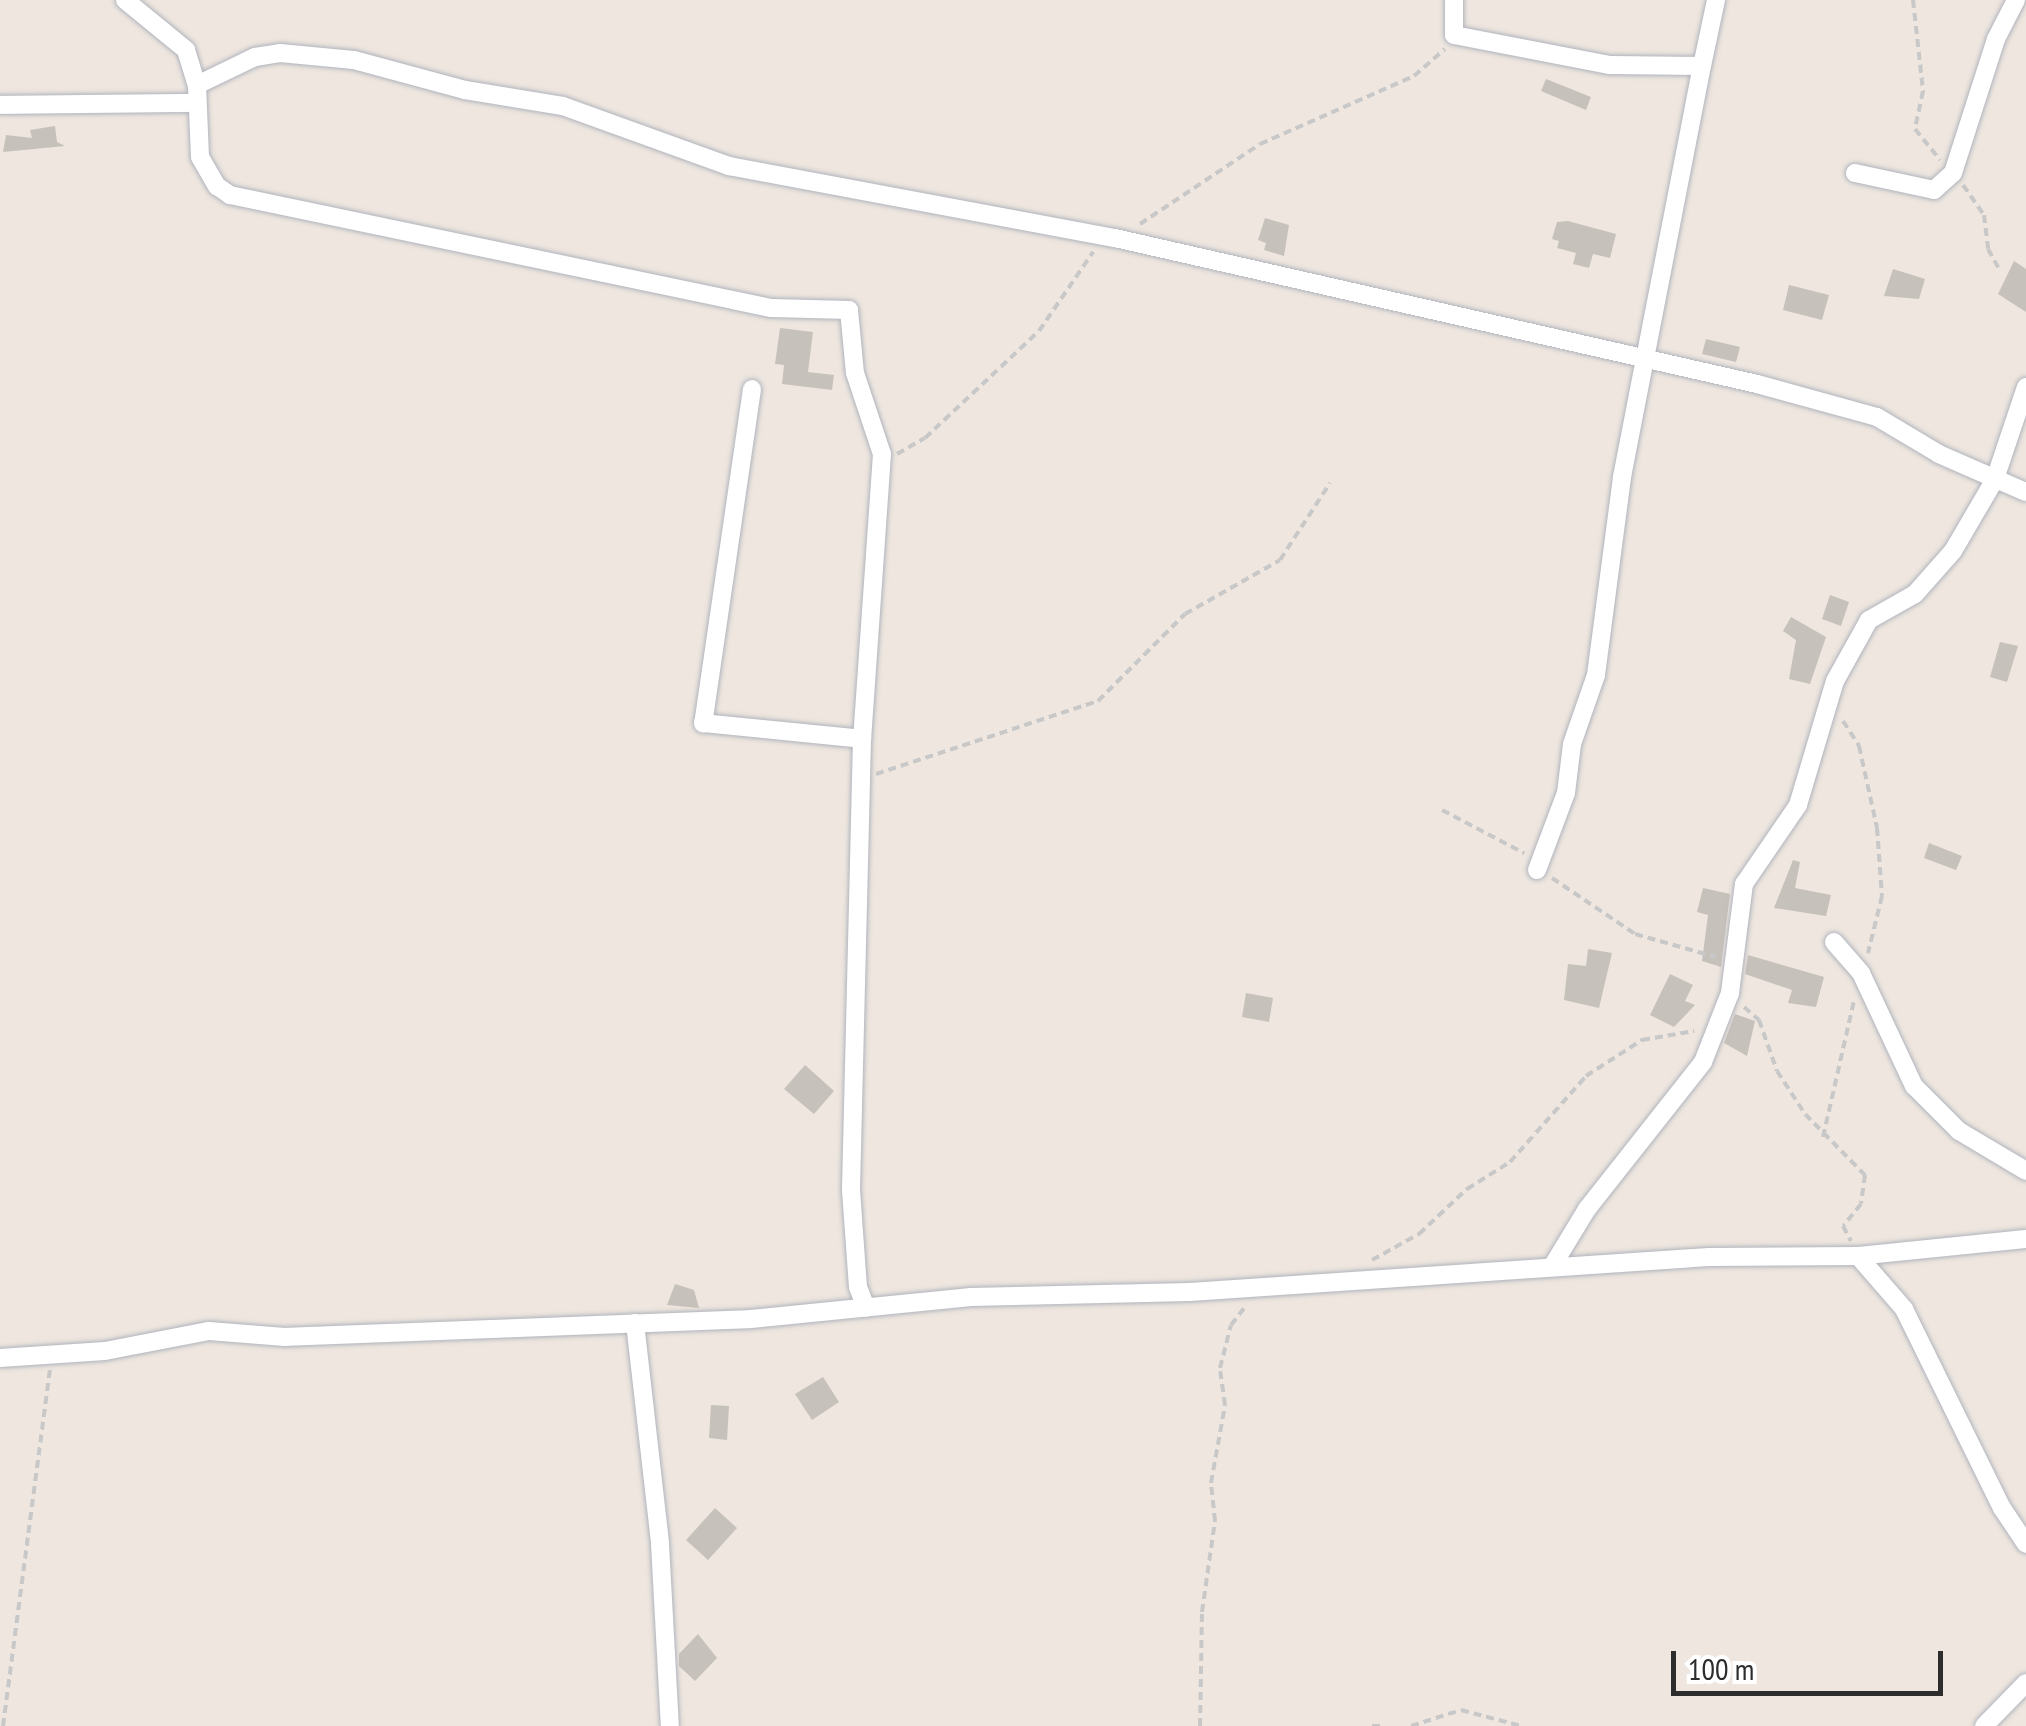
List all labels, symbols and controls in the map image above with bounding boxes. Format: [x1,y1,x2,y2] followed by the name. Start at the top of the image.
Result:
[1676,1631,1948,1693] scale bar
[1688,1649,1754,1688] text: 100 m

